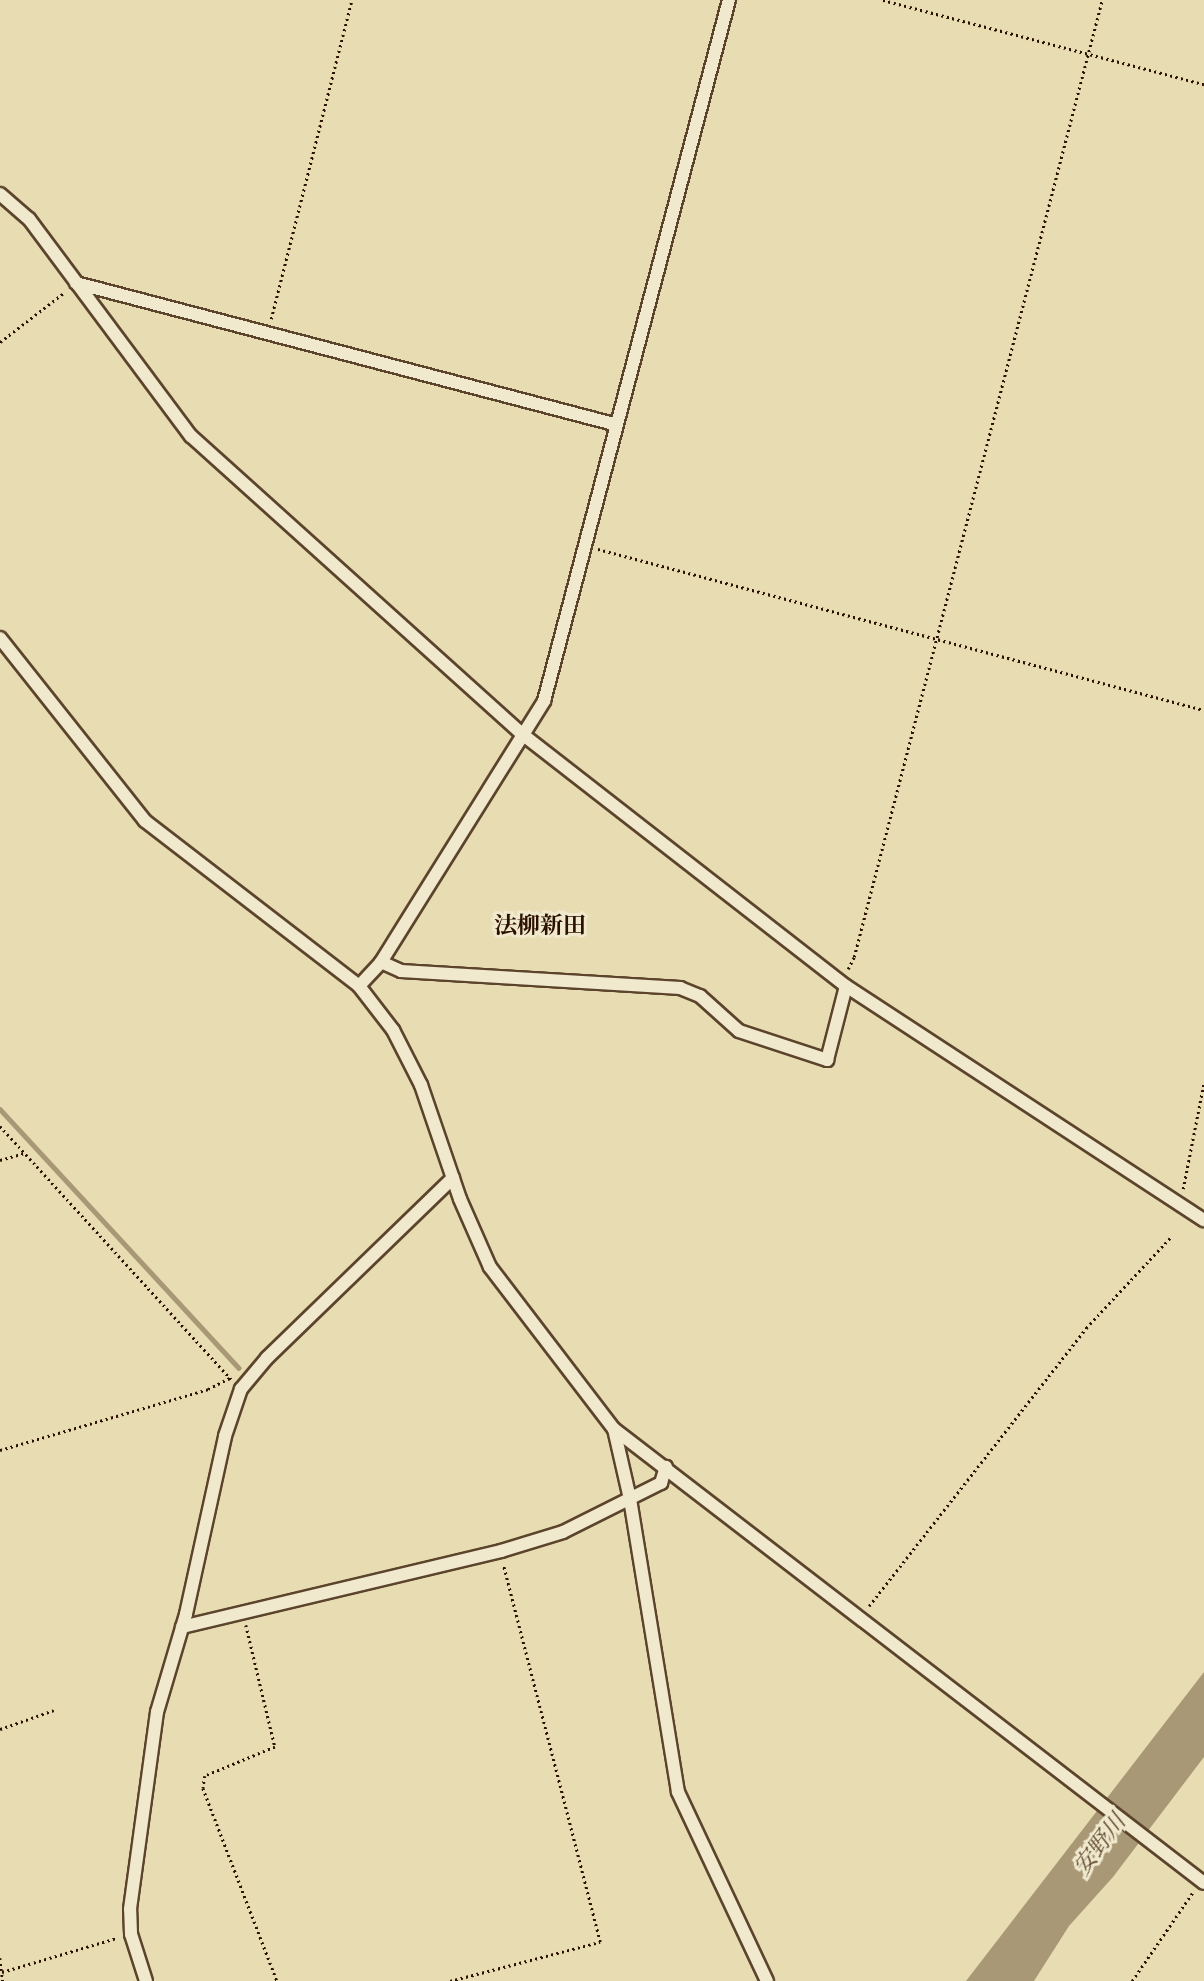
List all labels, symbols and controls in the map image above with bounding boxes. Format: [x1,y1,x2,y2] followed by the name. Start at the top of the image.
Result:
[494,912,586,940] district label: 法柳新田
[1068,1809,1132,1881] water label: 安野川

